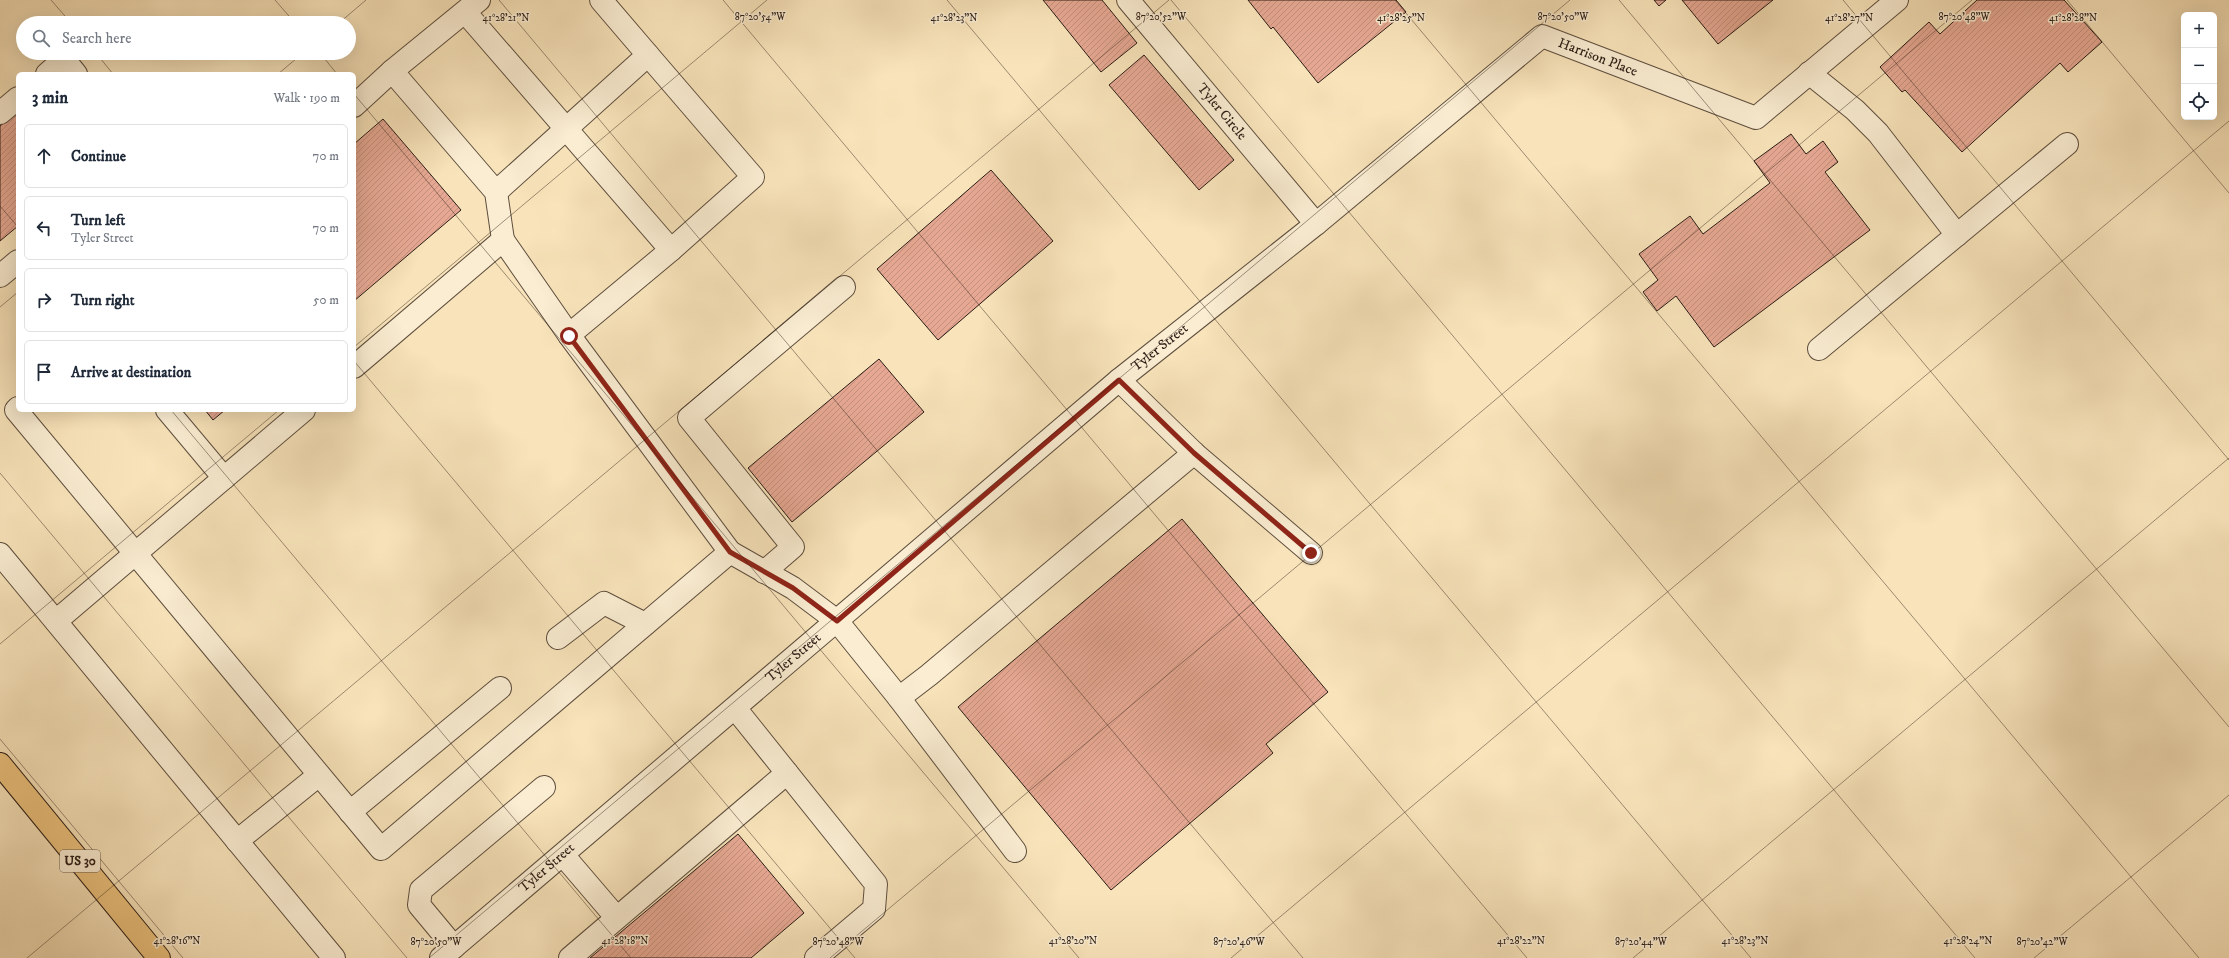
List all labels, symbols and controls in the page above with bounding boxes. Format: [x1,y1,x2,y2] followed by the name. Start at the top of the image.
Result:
[735,11,786,23] text: 87°20'54"W
[1136,11,1187,23] text: 87°20'52"W
[1538,11,1589,23] text: 87°20'50"W
[1938,11,1990,23] text: 87°20'48"W
[483,12,529,24] text: 41°28'21"N
[931,12,977,24] text: 41°28'23"N
[1377,12,1425,24] text: 41°28'25"N
[1825,12,1873,24] text: 41°28'27"N
[2049,12,2097,24] text: 41°28'28"N
[2181,12,2217,120] map controls
[2181,12,2217,48] button: +
[16,16,356,60] search box
[30,27,52,49] icon: search
[62,29,131,48] text: Search here
[1556,34,1640,81] street label: Harrison Place
[2181,48,2217,84] button: −
[1193,80,1251,144] street label: Tyler Circle
[2181,84,2217,120] button: locate
[32,87,68,109] text: 3 min
[274,90,340,106] text: Walk · 190 m
[33,145,55,167] icon: ahead
[71,147,126,166] text: Continue
[313,148,339,164] text: 70 m
[71,211,125,230] text: Turn left
[33,217,55,239] icon: left
[313,220,339,236] text: 70 m
[71,230,134,246] text: Tyler Street
[33,289,55,311] icon: right
[71,291,134,310] text: Turn right
[313,292,339,308] text: 50 m
[1128,319,1192,376] street label: Tyler Street
[560,327,578,345] route start
[33,361,55,383] icon: arrive
[71,363,191,382] text: Arrive at destination
[1302,544,1320,562] route end
[762,628,825,686] street label: Tyler Street
[515,839,579,897] street label: Tyler Street
[60,850,100,872] road number: US 30
[153,935,201,947] text: 41°28'16"N
[602,935,648,947] text: 41°28'18"N
[1049,935,1097,947] text: 41°28'20"N
[1497,935,1545,947] text: 41°28'22"N
[1722,935,1768,947] text: 41°28'23"N
[1944,935,1992,947] text: 41°28'24"N
[411,936,462,948] text: 87°20'50"W
[812,936,864,948] text: 87°20'48"W
[1213,936,1266,948] text: 87°20'46"W
[1615,936,1668,948] text: 87°20'44"W
[2016,936,2068,948] text: 87°20'42"W

